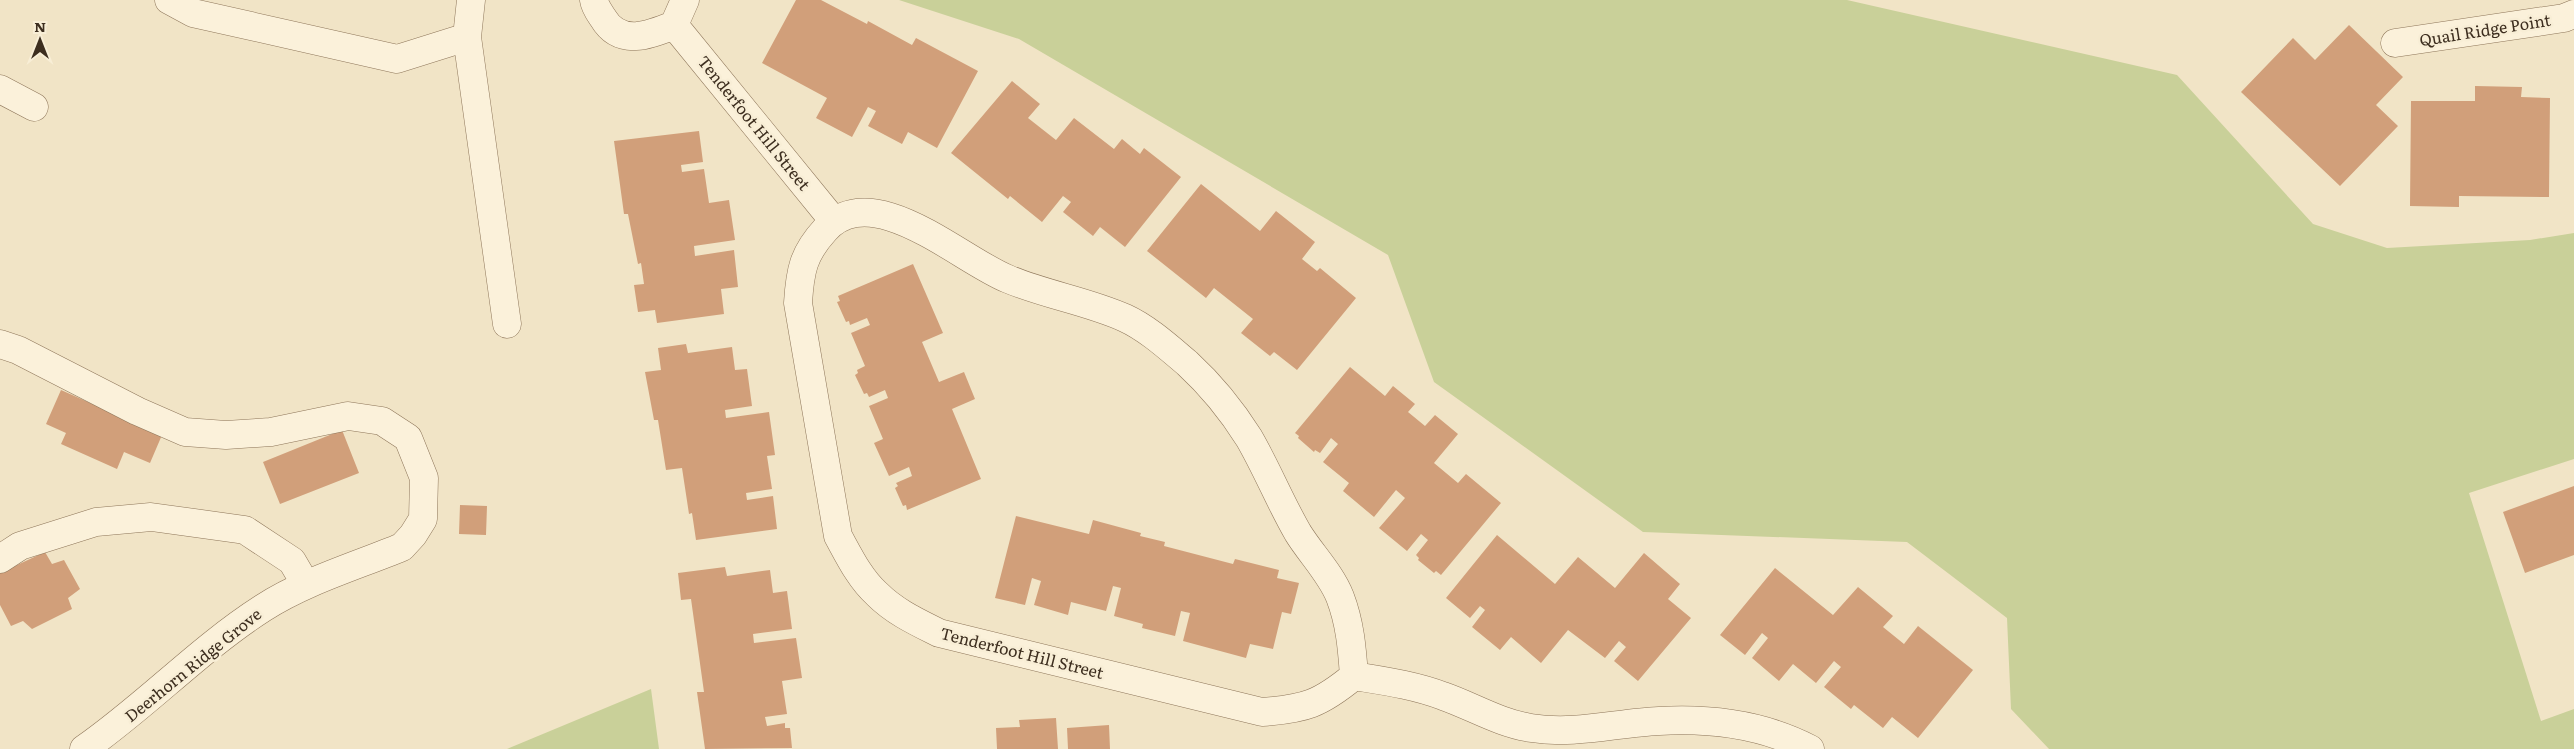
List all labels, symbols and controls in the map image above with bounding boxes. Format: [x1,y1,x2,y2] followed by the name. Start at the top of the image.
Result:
[2418,7,2553,51] street label: Quail Ridge Point
[15,15,65,65] north arrow
[34,16,46,36] text: N
[693,50,817,195] street label: Tenderfoot Hill Street
[119,601,266,727] street label: Deerhorn Ridge Grove
[938,620,1107,684] street label: Tenderfoot Hill Street

